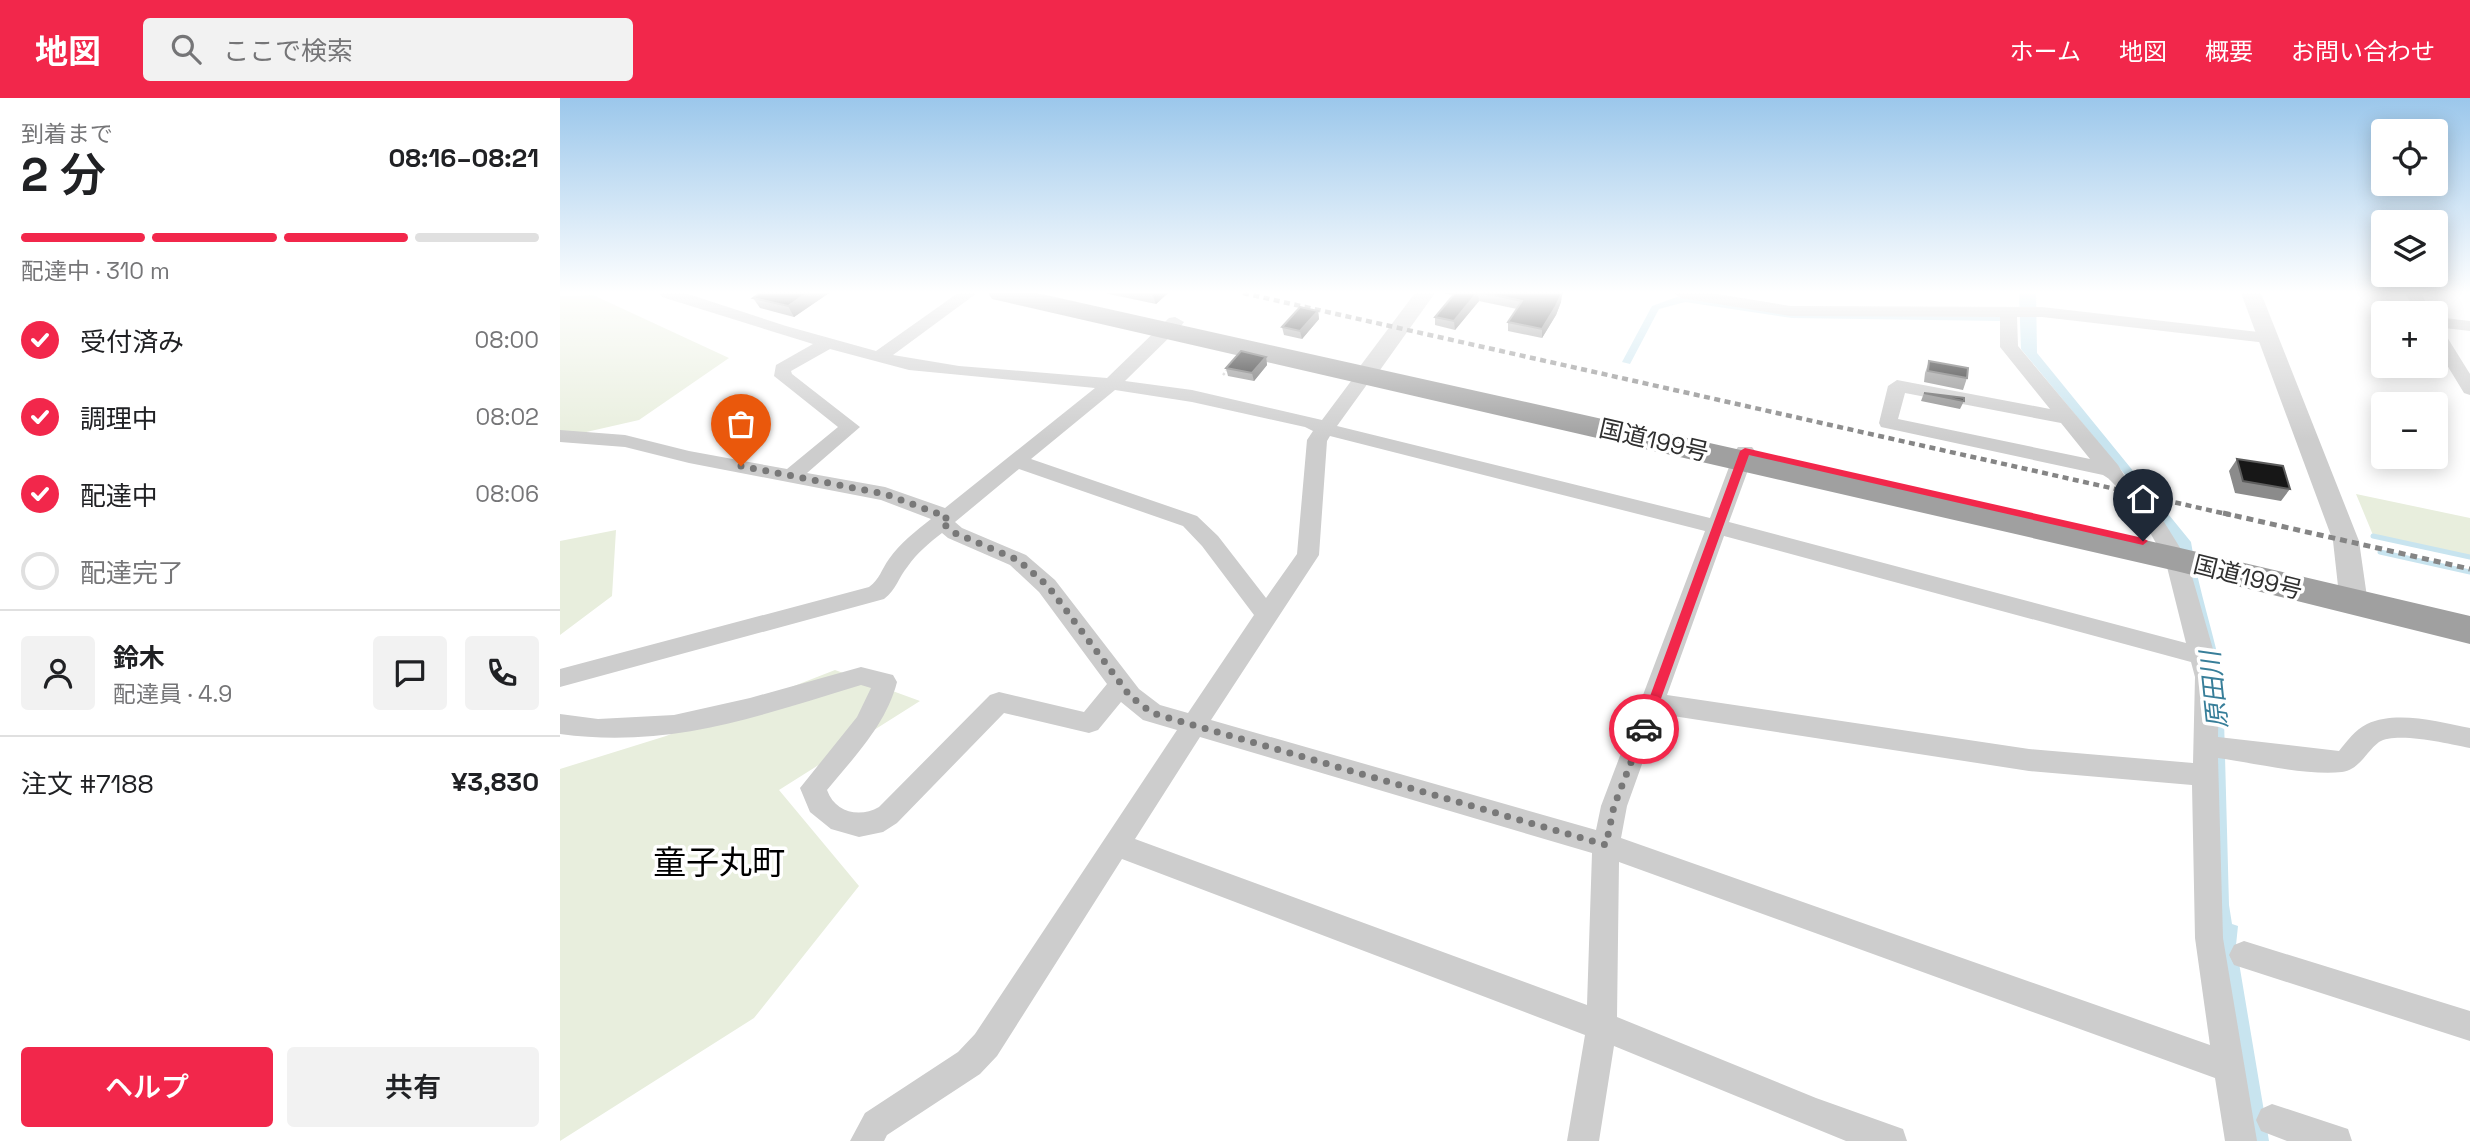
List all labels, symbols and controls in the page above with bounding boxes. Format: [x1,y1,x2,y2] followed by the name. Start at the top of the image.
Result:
[143,18,633,81] search box
[167,30,205,68] icon: search
[35,31,101,73] text: 地図
[223,34,353,68] text: ここで検索
[2010,36,2081,67] text: ホーム
[2119,36,2167,67] text: 地図
[2205,36,2253,67] text: 概要
[2291,36,2435,67] text: お問い合わせ
[21,119,113,149] text: 到着まで
[2371,119,2448,469] map controls
[2371,119,2448,196] button: locate
[388,141,539,175] text: 08:16–08:21
[21,146,106,204] text: 2 分
[2371,210,2448,287] button: layers
[21,256,170,286] text: 配達中 · 310 m
[2371,301,2448,378] button: +
[21,321,59,359] icon: check
[80,325,184,359] text: 受付済み
[475,325,539,355] text: 08:00
[2371,392,2448,469] button: −
[711,394,771,466] pin
[21,398,59,436] icon: check
[80,402,158,436] text: 調理中
[475,402,539,432] text: 08:02
[722,405,760,443] icon: bag
[1596,412,1712,468] street label: 国道199号
[2113,469,2173,541] pin
[21,475,59,513] icon: check
[80,479,158,513] text: 配達中
[475,479,539,509] text: 08:06
[2124,480,2162,518] icon: home
[2190,548,2306,606] street label: 国道199号
[80,556,184,590] text: 配達完了
[21,636,95,710] button: person
[373,636,447,710] button: chat
[465,636,539,710] button: phone
[113,641,165,675] text: 鈴木
[2193,646,2235,731] water label: 原田川
[113,679,232,709] text: 配達員 · 4.9
[1609,694,1679,764] courier
[1625,710,1663,748] icon: car
[451,765,539,799] text: ¥3,830
[21,767,154,801] text: 注文 #7188
[653,842,785,884] district label: 童子丸町
[21,1047,273,1127] button: ヘルプ
[287,1047,539,1127] button: 共有

